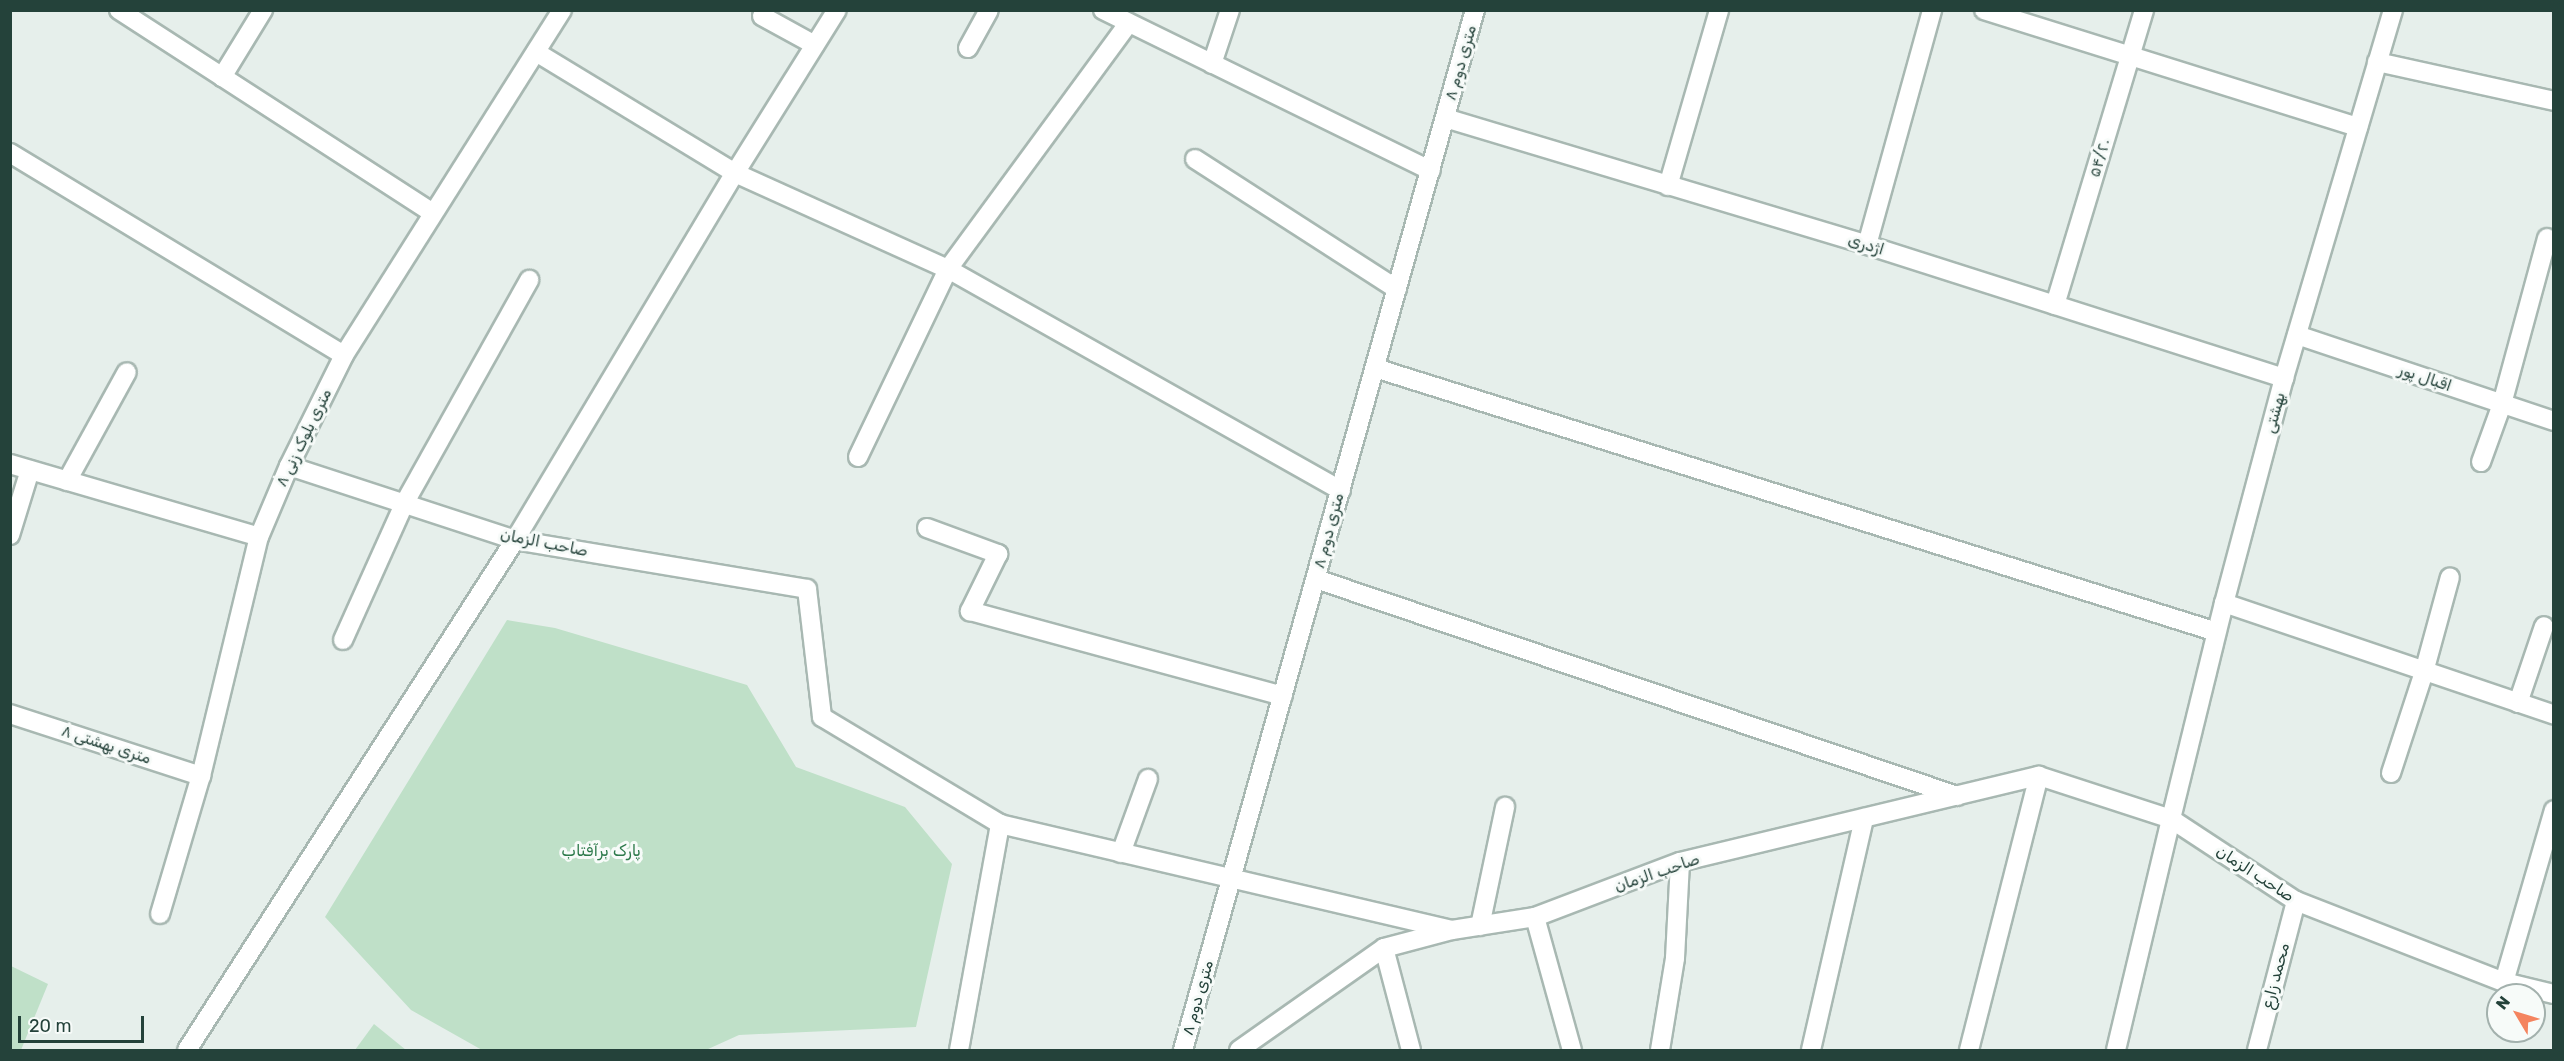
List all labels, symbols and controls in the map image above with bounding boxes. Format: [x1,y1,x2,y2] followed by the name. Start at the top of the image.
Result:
[1441,23,1481,103] street label: ۸ متری دوم
[2085,136,2115,180] street label: ۵۴/۲۰
[1846,230,1886,260] street label: اژدری
[2396,360,2454,396] street label: اقبال پور
[272,386,336,490] street label: ۸ متری بلوک زنی
[2260,390,2290,436] street label: بهشتی
[1310,491,1348,571] street label: ۸ متری دوم
[499,525,589,561] street label: صاحب الزمان
[59,721,153,769] street label: ۸ متری بهشتی
[561,841,641,861] park label: پارک برآفتاب
[2213,842,2297,906] street label: صاحب الزمان
[1612,849,1702,897] street label: صاحب الزمان
[2258,941,2294,1011] street label: محمد زارع
[1178,958,1218,1038] street label: ۸ متری دوم
[2486,983,2546,1043] north arrow
[2492,992,2514,1013] text: N
[21,1004,147,1042] scale bar
[29,1015,71,1037] text: 20 m

